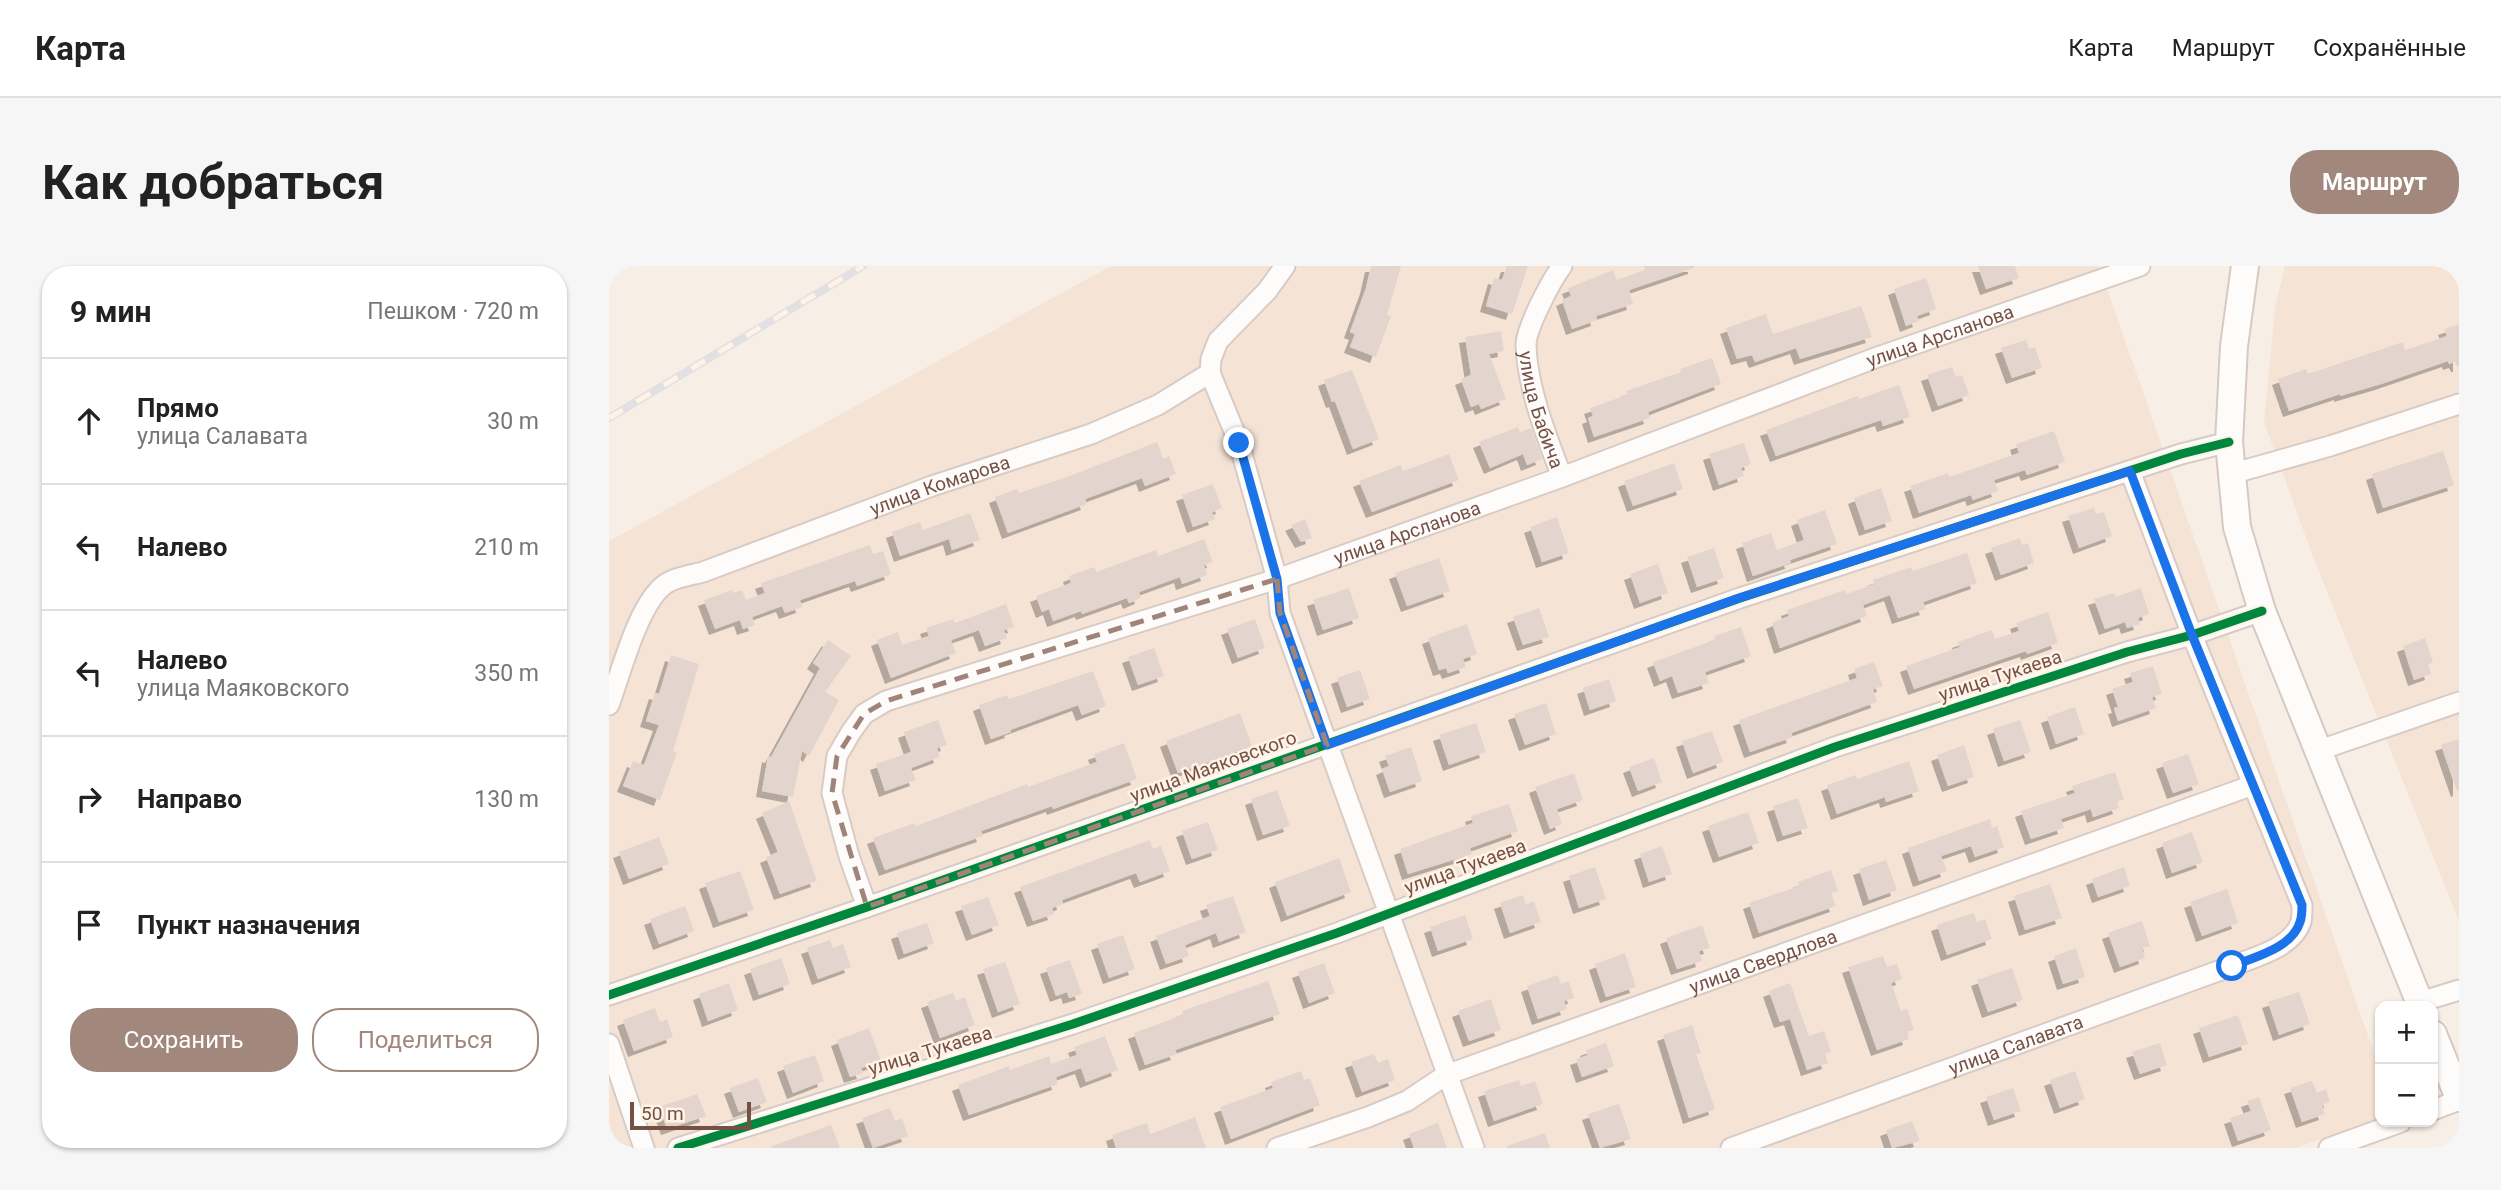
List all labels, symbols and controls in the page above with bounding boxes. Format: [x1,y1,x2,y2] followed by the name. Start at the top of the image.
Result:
[35,29,126,68] text: Карта
[2068,34,2134,62] text: Карта
[2172,34,2275,62] text: Маршрут
[2313,34,2466,62] text: Сохранённые
[2290,150,2459,214] button: Маршрут
[42,154,384,211] text: Как добраться
[70,294,151,329] text: 9 мин
[367,298,539,325] text: Пешком · 720 m
[1863,300,2017,372] street label: улица Арсланова
[1514,350,1569,472] street label: улица Бабича
[137,393,219,423] text: Прямо
[70,402,108,440] icon: ahead
[487,408,539,435] text: 30 m
[137,423,308,450] text: улица Салавата
[1223,427,1254,458] route end
[867,450,1013,520] street label: улица Комарова
[1331,496,1484,570] street label: улица Арсланова
[70,528,108,566] icon: left
[137,532,227,562] text: Налево
[474,534,539,561] text: 210 m
[137,645,227,675] text: Налево
[1936,645,2065,706] street label: улица Тукаева
[70,654,108,692] icon: left
[474,660,539,687] text: 350 m
[137,675,349,702] text: улица Маяковского
[1127,726,1300,807] street label: улица Маяковского
[70,780,108,818] icon: right
[137,784,242,814] text: Направо
[474,786,539,813] text: 130 m
[1401,834,1529,899] street label: улица Тукаева
[70,906,108,944] icon: arrive
[137,910,361,940] text: Пункт назначения
[1686,924,1840,999] street label: улица Свердлова
[2216,950,2247,981] route start
[2375,1001,2438,1127] map controls
[2375,1001,2438,1064] button: +
[70,1008,298,1072] button: Сохранить
[312,1008,539,1072] button: Поделиться
[1946,1010,2086,1080] street label: улица Салавата
[866,1021,995,1080] street label: улица Тукаева
[2375,1064,2438,1127] button: −
[630,1099,751,1131] scale bar
[641,1102,684,1125] text: 50 m

